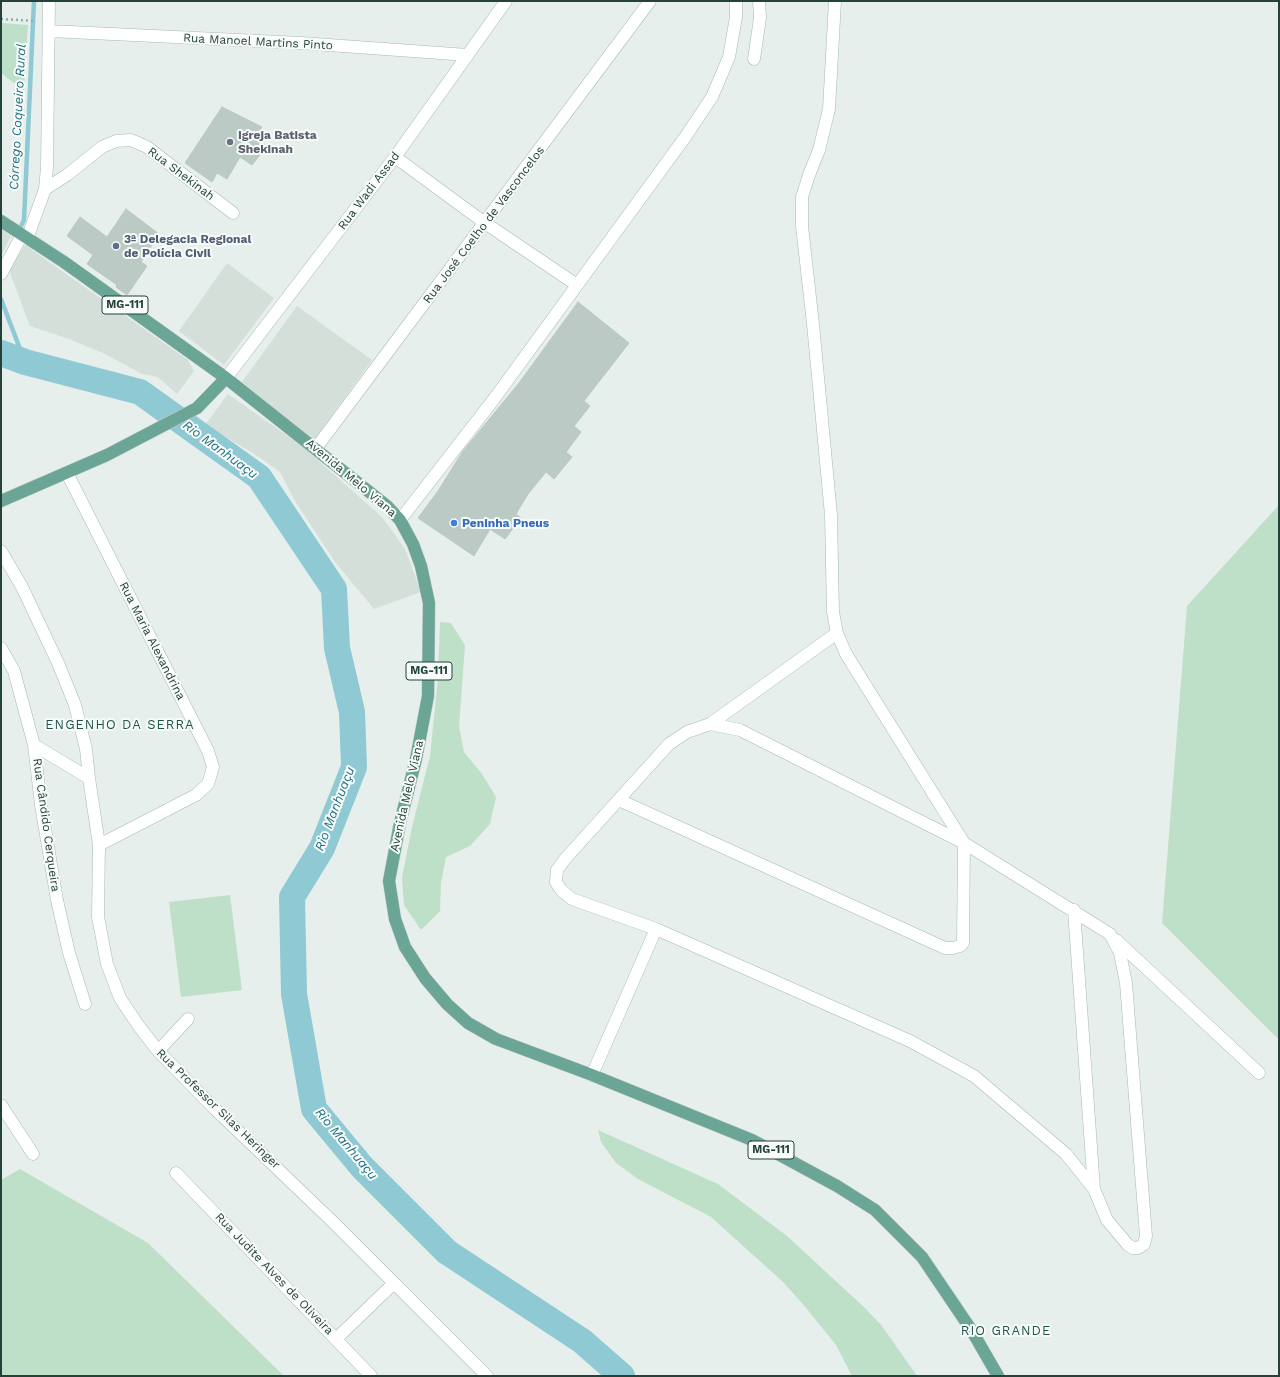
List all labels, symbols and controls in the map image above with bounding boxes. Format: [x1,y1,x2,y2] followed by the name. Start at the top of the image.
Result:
[183,31,333,53] street label: Rua Manoel Martins Pinto
[6,43,30,191] water label: Córrego Coqueiro Rural
[238,128,317,156] place label: Igreja Batista Shekinah
[225,137,235,147] marker: Igreja Batista Shekinah
[145,144,217,204] street label: Rua Shekinah
[420,144,548,306] street label: Rua José Coelho de Vasconcelos
[335,149,403,233] street label: Rua Wadi Assad
[124,232,251,260] place label: 3ª Delegacia Regional de Polícia Civil
[111,241,121,251] marker: 3ª Delegacia Regional de Polícia Civil
[102,296,148,314] road number: MG-111
[180,418,260,482] water label: Rio Manhuaçu
[303,436,399,520] street label: Avenida Melo Viana
[462,516,549,530] place label: Peninha Pneus
[449,518,459,528] marker: Peninha Pneus
[116,580,188,702] street label: Rua Maria Alexandrina
[406,662,452,680] road number: MG-111
[45,717,195,733] district label: ENGENHO DA SERRA
[387,739,427,853] street label: Avenida Melo Viana
[30,757,62,893] street label: Rua Cândido Cerqueira
[312,765,358,853] water label: Rio Manhuaçu
[153,1046,283,1172] street label: Rua Professor Silas Heringer
[312,1105,380,1183] water label: Rio Manhuaçu
[748,1141,794,1159] road number: MG-111
[212,1210,336,1338] street label: Rua Judite Alves de Oliveira
[961,1323,1051,1339] district label: RIO GRANDE

